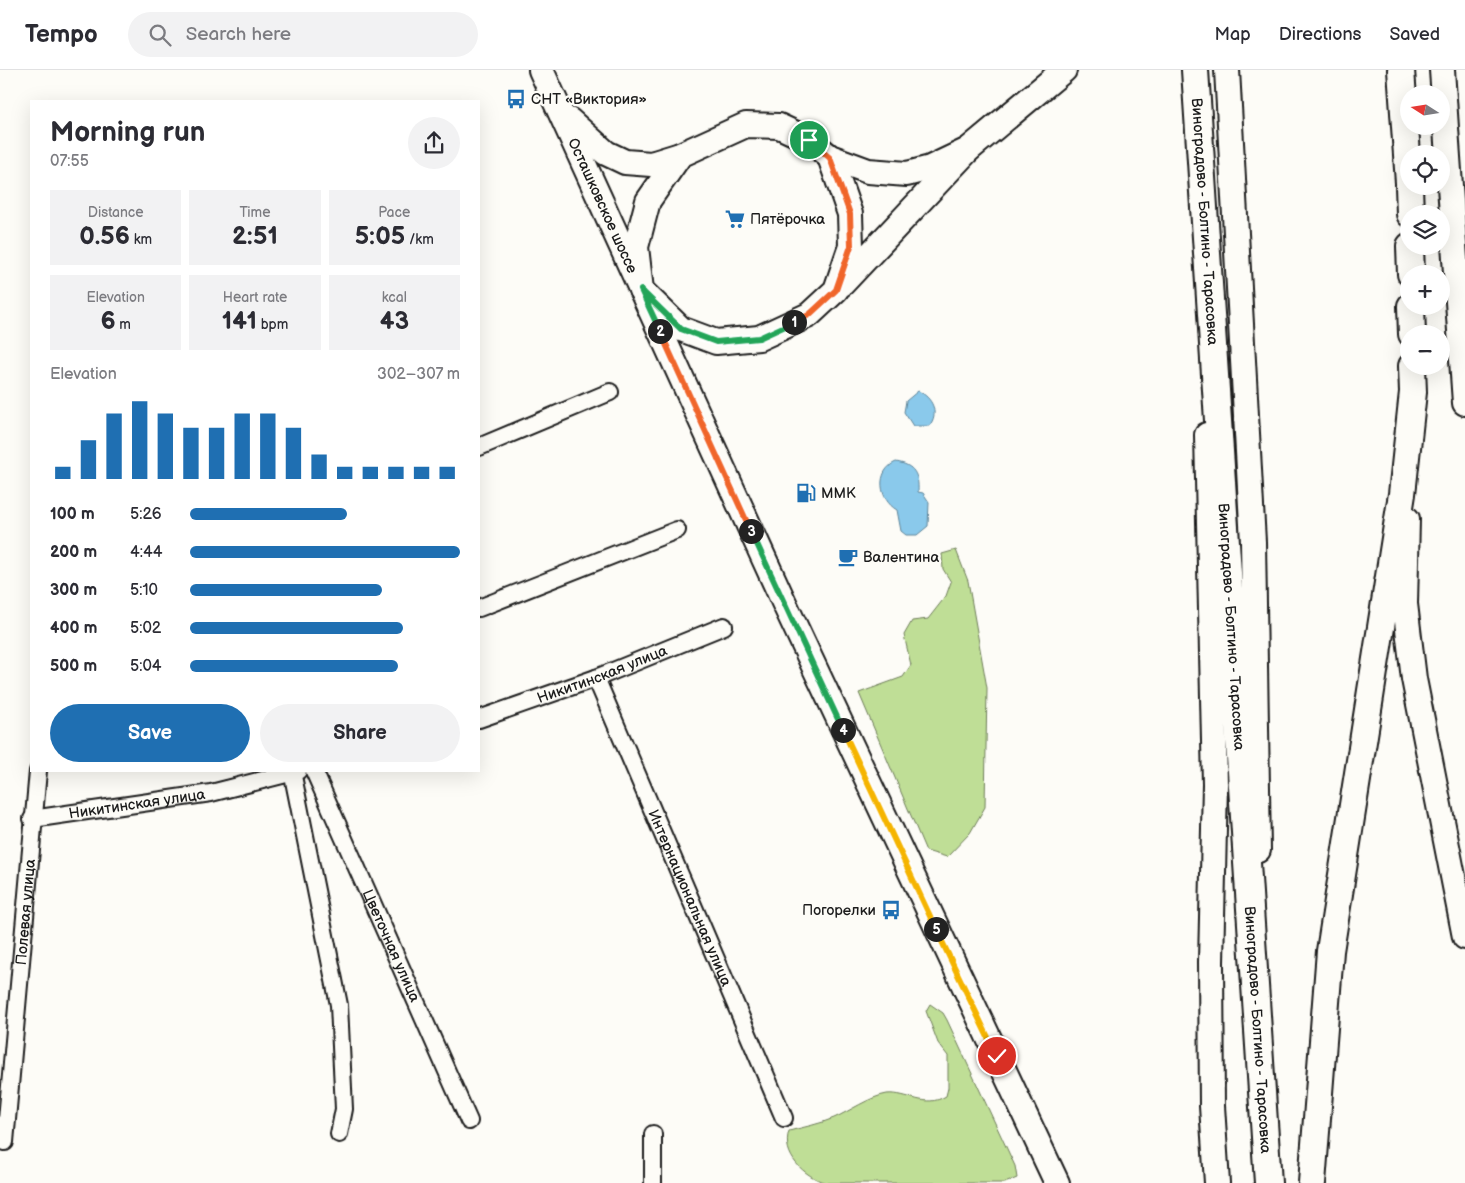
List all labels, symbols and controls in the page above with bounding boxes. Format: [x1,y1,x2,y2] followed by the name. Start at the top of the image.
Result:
[128,12,478,57] search box
[25,20,98,49] text: Tempo
[146,21,174,49] icon: search
[186,23,291,46] text: Search here
[1215,24,1251,45] text: Map
[1279,24,1361,45] text: Directions
[1389,24,1440,45] text: Saved
[1400,85,1450,135] north arrow
[1400,85,1450,375] map controls
[505,88,527,110] bus stop icon: СНТ «Виктория»
[531,90,647,109] place label: СНТ «Виктория»
[1187,97,1222,346] street label: Виноградово - Болтино - Тарасовка
[50,116,205,149] text: Morning run
[408,117,460,169] button: share
[788,119,830,161] pin
[795,126,823,154] icon: arrive
[563,135,641,276] street label: Осташковское шоссе
[1400,145,1450,195] button: locate
[50,152,89,171] text: 07:55
[88,204,144,221] text: Distance
[239,204,271,221] text: Time
[378,204,410,221] text: Pace
[1400,205,1450,255] button: layers
[724,208,746,230] supermarket icon: Пятёрочка
[750,210,825,229] place label: Пятёрочка
[79,221,130,252] text: 0.56
[232,221,278,252] text: 2:51
[355,221,405,252] text: 5:05
[130,231,152,248] text: km
[405,231,434,248] text: /km
[1400,265,1450,315] button: +
[86,289,145,306] text: Elevation
[223,289,287,306] text: Heart rate
[382,289,407,306] text: kcal
[100,306,116,337] text: 6
[222,306,257,337] text: 141
[380,306,409,337] text: 43
[782,310,806,334] pin: 1
[792,314,797,331] text: 1
[116,316,131,333] text: m
[257,316,288,333] text: bpm
[648,318,672,344] pin: 2
[656,323,665,340] text: 2
[1400,325,1450,375] button: −
[50,365,117,384] text: Elevation
[377,365,460,384] text: 302–307 m
[795,482,817,504] fuel station icon: ММК
[821,484,856,503] place label: ММК
[1213,503,1249,751] street label: Виноградово - Болтино - Тарасовка
[50,505,95,524] text: 100 m
[130,505,162,524] text: 5:26
[738,518,764,544] pin: 3
[747,523,756,540] text: 3
[50,543,97,562] text: 200 m
[130,543,163,562] text: 4:44
[837,546,859,568] cafe icon: Валентина
[863,548,940,567] place label: Валентина
[50,581,97,600] text: 300 m
[130,581,158,600] text: 5:10
[50,619,97,638] text: 400 m
[130,619,161,638] text: 5:02
[535,641,670,708] street label: Никитинская улица
[50,657,97,676] text: 500 m
[130,657,162,676] text: 5:04
[50,704,250,762] button: Save
[260,704,460,762] button: Share
[830,718,856,742] pin: 4
[839,722,848,739] text: 4
[67,785,207,824] street label: Никитинская улица
[643,807,736,989] street label: Интернациональная улица
[12,858,40,966] street label: Полевая улица
[358,887,424,1005] street label: Цветочная улица
[880,899,902,921] bus stop icon: Погорелки
[802,901,876,920] place label: Погорелки
[1240,906,1275,1154] street label: Виноградово - Болтино - Тарасовка
[924,916,948,942] pin: 5
[932,921,941,938] text: 5
[976,1035,1018,1077] pin
[983,1042,1011,1070] icon: check

